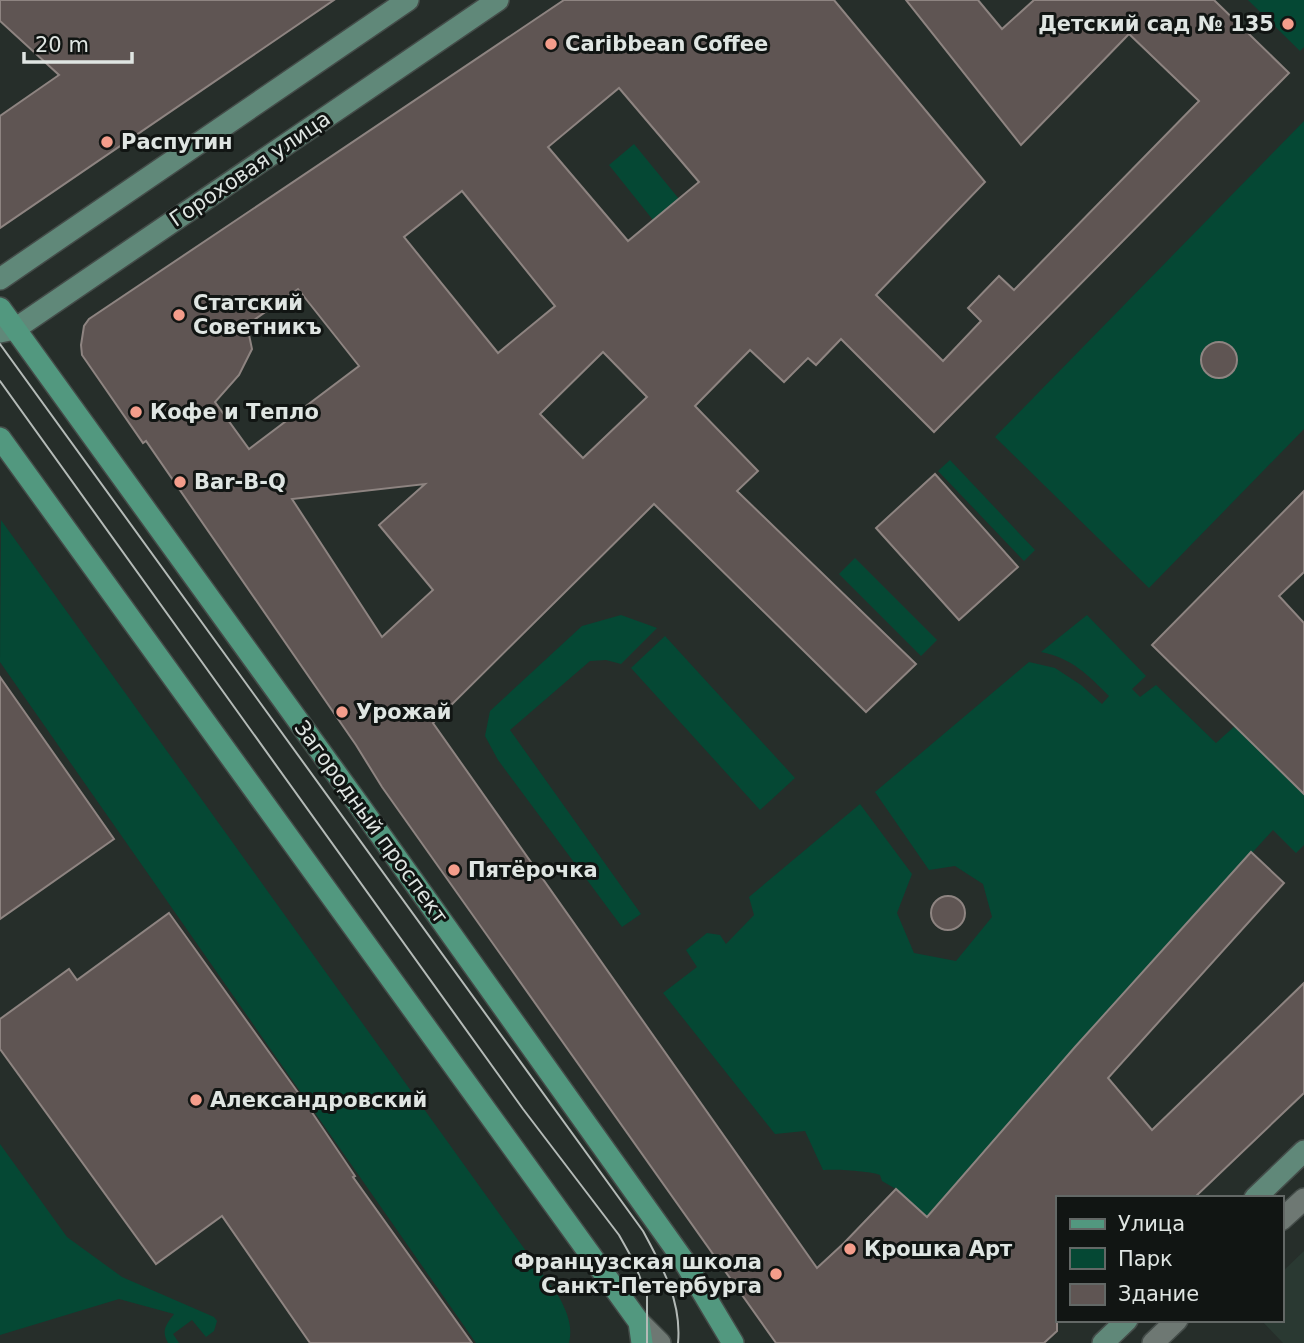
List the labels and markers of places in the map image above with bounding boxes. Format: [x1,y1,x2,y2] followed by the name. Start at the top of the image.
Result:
[1038,12,1274,36] place label: Детский сад № 135
[1280,16,1296,32] marker: Детский сад № 135
[565,32,768,56] place label: Caribbean Coffee
[543,36,559,52] marker: Caribbean Coffee
[121,130,233,154] place label: Распутин
[99,134,115,150] marker: Распутин
[193,291,322,339] place label: Статский Советникъ
[171,307,187,323] marker: Статский Советникъ
[150,400,319,424] place label: Кофе и Тепло
[128,404,144,420] marker: Кофе и Тепло
[194,470,286,494] place label: Bar-B-Q
[172,474,188,490] marker: Bar-B-Q
[356,700,451,724] place label: Урожай
[334,704,350,720] marker: Урожай
[468,858,598,882] place label: Пятёрочка
[446,862,462,878] marker: Пятёрочка
[210,1088,427,1112] place label: Александровский
[188,1092,204,1108] marker: Александровский
[864,1237,1013,1261] place label: Крошка Арт
[842,1241,858,1257] marker: Крошка Арт
[514,1250,762,1298] place label: Французская школа Санкт-Петербурга
[768,1266,784,1282] marker: Французская школа Санкт-Петербурга

